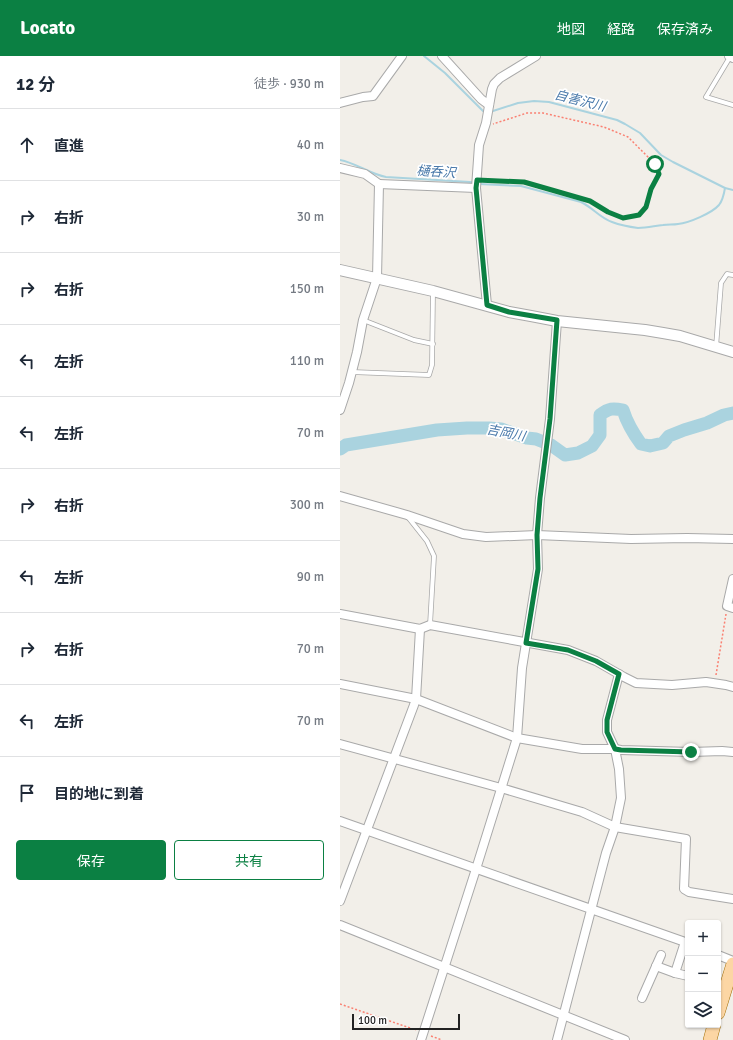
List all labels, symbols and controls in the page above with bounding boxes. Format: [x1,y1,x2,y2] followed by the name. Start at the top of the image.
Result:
[20,16,75,40] text: Locato
[557,21,585,38] text: 地図
[607,21,635,38] text: 経路
[657,21,713,38] text: 保存済み
[16,74,55,95] text: 12 分
[254,76,324,92] text: 徒歩 · 930 m
[553,87,609,116] water label: 自害沢川
[16,134,38,156] icon: ahead
[54,137,84,155] text: 直進
[297,137,324,153] text: 40 m
[646,155,664,173] route start
[416,163,458,181] water label: 樋呑沢
[16,206,38,228] icon: right
[54,209,84,227] text: 右折
[297,209,324,225] text: 30 m
[16,278,38,300] icon: right
[54,281,84,299] text: 右折
[290,281,324,297] text: 150 m
[16,350,38,372] icon: left
[54,353,84,371] text: 左折
[290,353,324,369] text: 110 m
[485,421,529,445] water label: 吉岡川
[16,422,38,444] icon: left
[54,425,84,443] text: 左折
[297,425,324,441] text: 70 m
[16,494,38,516] icon: right
[54,497,84,515] text: 右折
[290,497,324,513] text: 300 m
[16,566,38,588] icon: left
[54,569,84,587] text: 左折
[297,569,324,585] text: 90 m
[16,638,38,660] icon: right
[54,641,84,659] text: 右折
[297,641,324,657] text: 70 m
[16,710,38,732] icon: left
[54,713,84,731] text: 左折
[297,713,324,729] text: 70 m
[682,743,700,761] route end
[16,782,38,804] icon: arrive
[54,785,144,803] text: 目的地に到着
[16,840,166,880] button: 保存
[174,840,324,880] button: 共有
[685,920,721,1028] map controls
[685,920,721,956] button: +
[685,956,721,992] button: −
[685,992,721,1028] button: layers
[352,1012,460,1031] scale bar
[358,1014,387,1027] text: 100 m

